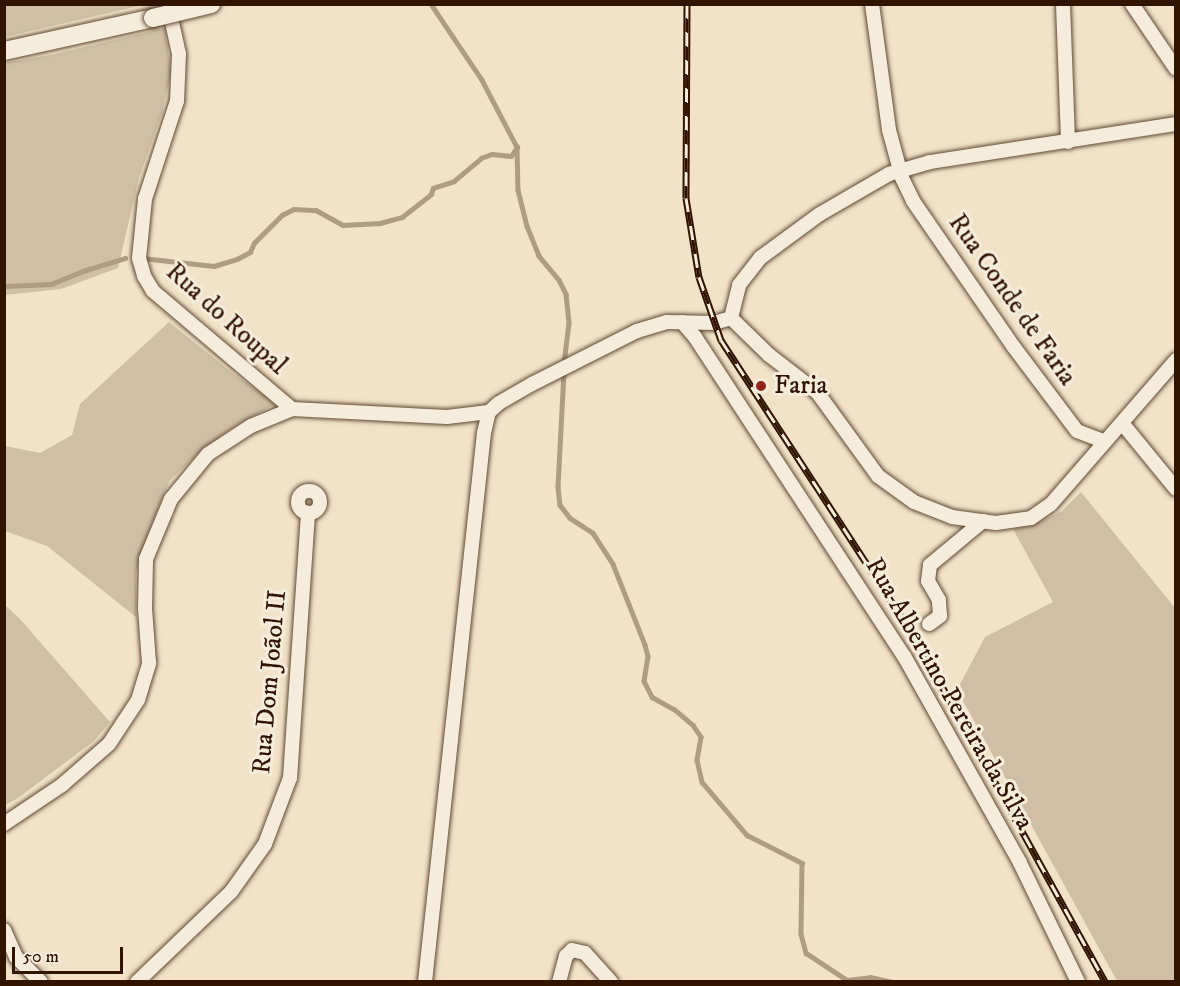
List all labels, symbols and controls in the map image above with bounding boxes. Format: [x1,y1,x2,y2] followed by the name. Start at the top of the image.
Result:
[941,208,1083,392] street label: Rua Conde de Faria
[159,257,293,381] street label: Rua do Roupal
[774,370,828,402] place label: Faria
[752,377,770,395] marker: Faria
[858,552,1040,836] street label: Rua Albertino Pereira da Silva
[246,589,294,775] street label: Rua Dom Joãol II
[15,935,126,973] scale bar
[23,946,59,968] text: 50 m

